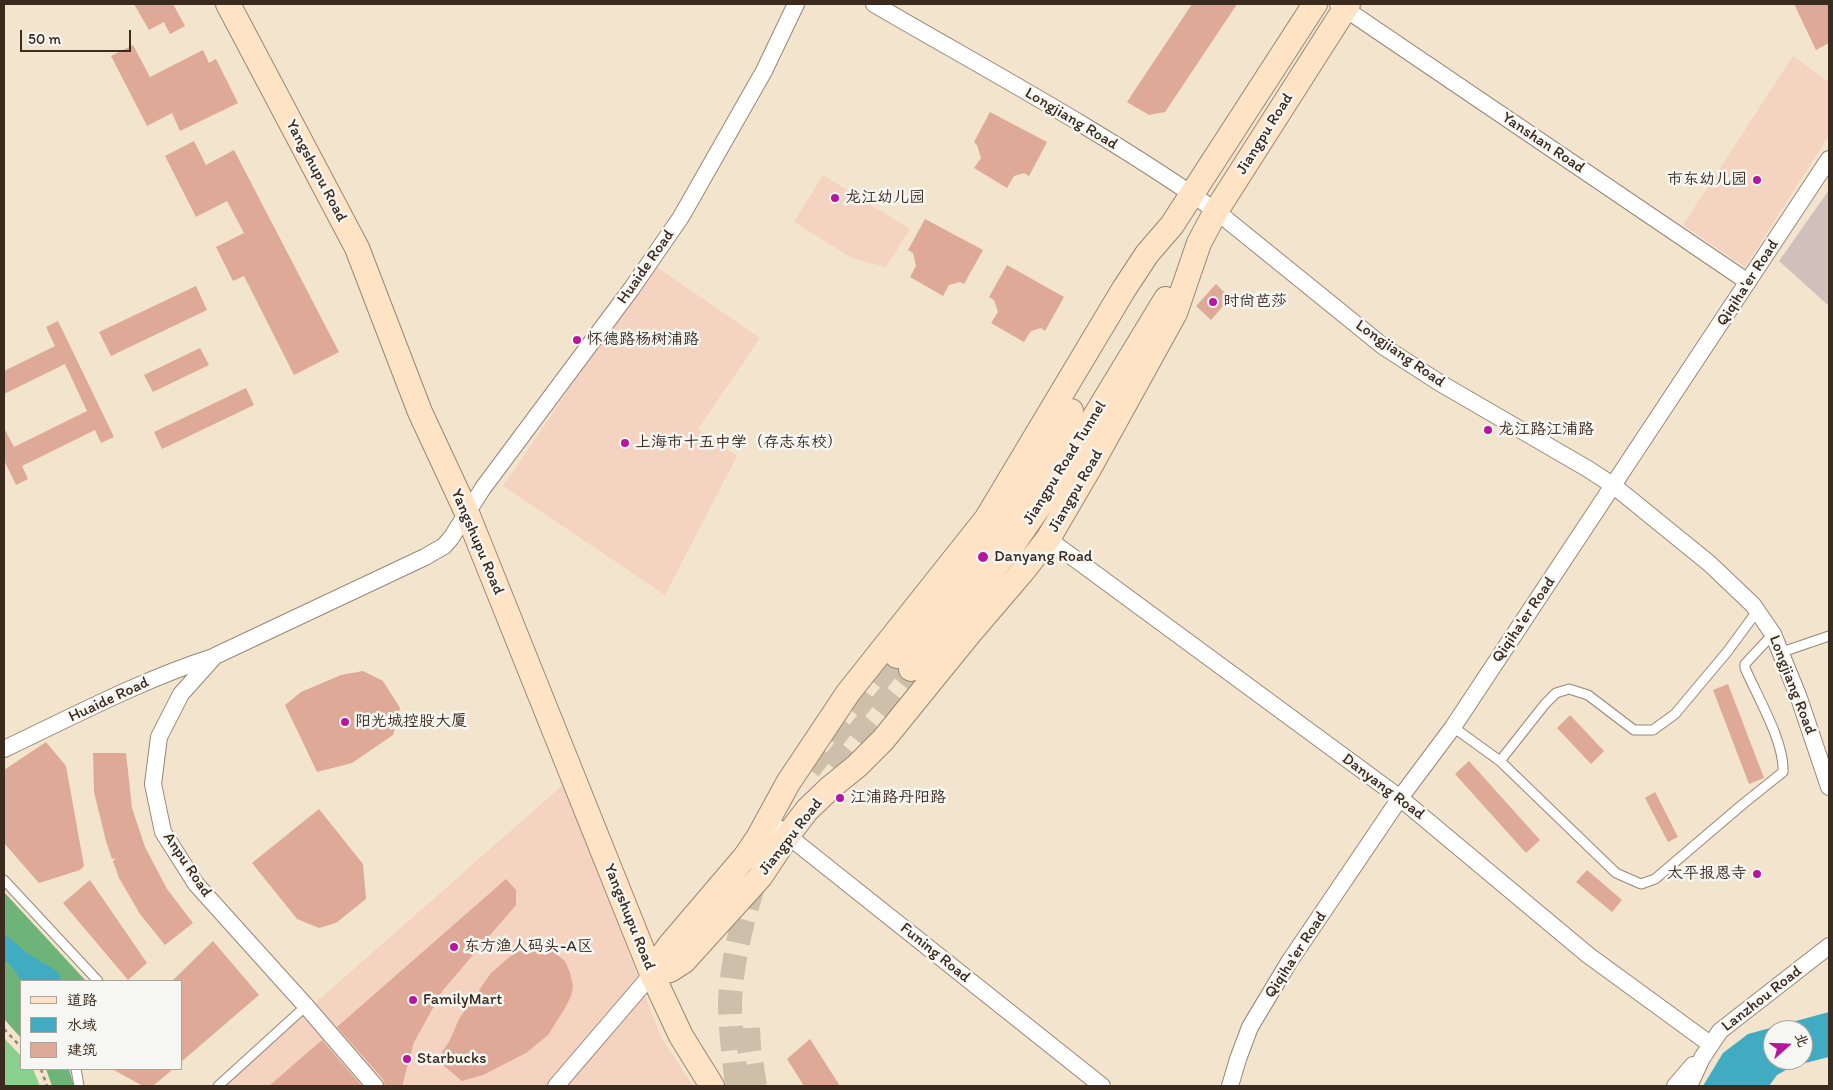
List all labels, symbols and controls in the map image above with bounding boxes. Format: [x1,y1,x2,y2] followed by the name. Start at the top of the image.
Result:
[22,20,134,52] scale bar
[28,30,61,48] text: 50 m
[1021,84,1121,154] street label: Longjiang Road
[1232,90,1298,178] street label: Jiangpu Road
[1498,108,1588,178] street label: Yanshan Road
[281,117,351,225] street label: Yangshupu Road
[1667,170,1747,190] place label: 市东幼儿园
[1751,174,1763,186] marker: 市东幼儿园
[845,188,925,208] place label: 龙江幼儿园
[829,192,841,204] marker: 龙江幼儿园
[613,226,679,308] street label: Huaide Road
[1713,236,1783,330] street label: Qiqiha'er Road
[1223,292,1287,312] place label: 时尚芭莎
[1207,296,1219,308] marker: 时尚芭莎
[1351,316,1449,392] street label: Longjiang Road
[587,330,699,350] place label: 怀德路杨树浦路
[571,334,583,346] marker: 怀德路杨树浦路
[1019,398,1111,528] street label: Jiangpu Road Tunnel
[1498,420,1594,440] place label: 龙江路江浦路
[1482,424,1494,436] marker: 龙江路江浦路
[635,433,843,453] place label: 上海市十五中学（存志东校）
[619,437,631,449] marker: 上海市十五中学（存志东校）
[1045,446,1107,536] street label: Jiangpu Road
[446,486,508,598] street label: Yangshupu Road
[994,547,1093,567] place label: Danyang Road
[976,550,990,564] marker: Danyang Road
[1488,573,1560,667] street label: Qiqiha'er Road
[1764,633,1820,737] street label: Longjiang Road
[66,673,152,727] street label: Huaide Road
[355,712,467,732] place label: 阳光城控股大厦
[339,716,351,728] marker: 阳光城控股大厦
[1338,750,1428,824] street label: Danyang Road
[850,788,946,808] place label: 江浦路丹阳路
[834,792,846,804] marker: 江浦路丹阳路
[755,795,827,879] street label: Jiangpu Road
[158,829,216,901] street label: Anpu Road
[599,861,659,973] street label: Yangshupu Road
[1667,864,1747,884] place label: 太平报恩寺
[1751,868,1763,880] marker: 太平报恩寺
[1261,908,1331,1002] street label: Qiqiha'er Road
[896,919,974,987] street label: Funing Road
[464,937,593,957] place label: 东方渔人码头-A区
[448,941,460,953] marker: 东方渔人码头-A区
[1718,962,1806,1036] street label: Lanzhou Road
[20,980,182,1070] legend
[423,990,502,1010] place label: FamilyMart
[67,991,97,1009] text: 道路
[407,994,419,1006] marker: FamilyMart
[67,1016,97,1034] text: 水域
[1763,1020,1813,1070] north arrow
[1791,1031,1812,1050] text: 北
[67,1041,97,1059] text: 建筑
[417,1049,486,1069] place label: Starbucks
[401,1053,413,1065] marker: Starbucks

